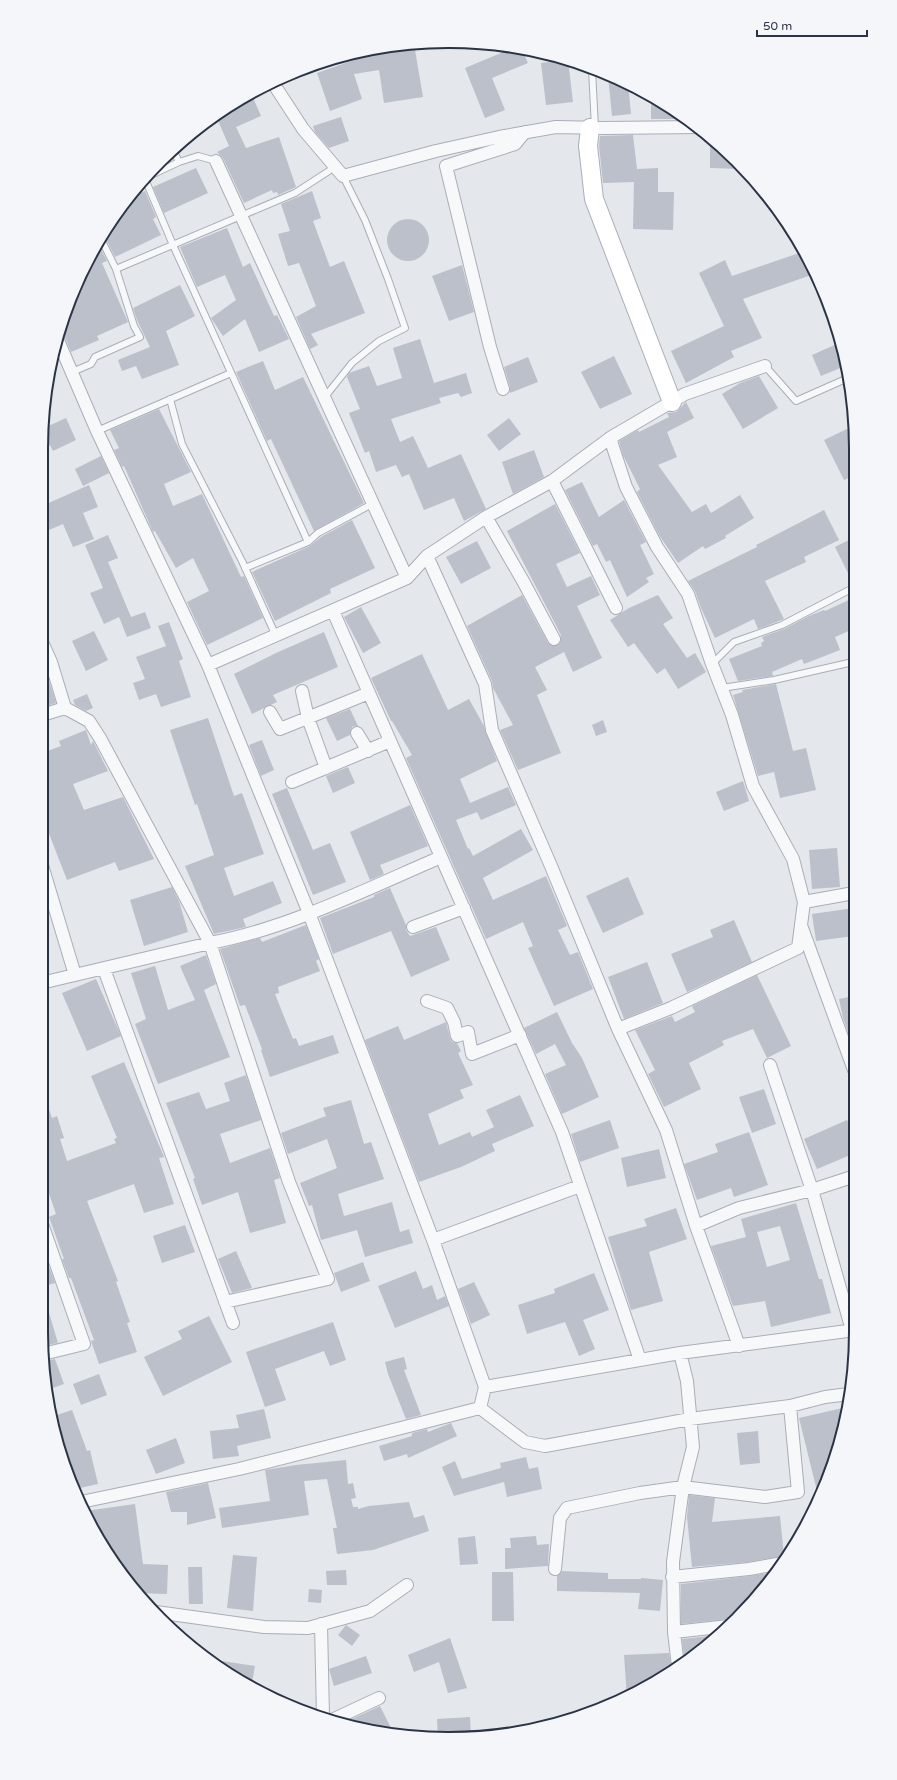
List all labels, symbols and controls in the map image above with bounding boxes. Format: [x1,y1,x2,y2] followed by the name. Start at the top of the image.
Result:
[757,12,867,38] scale bar
[763,19,792,33] text: 50 m

